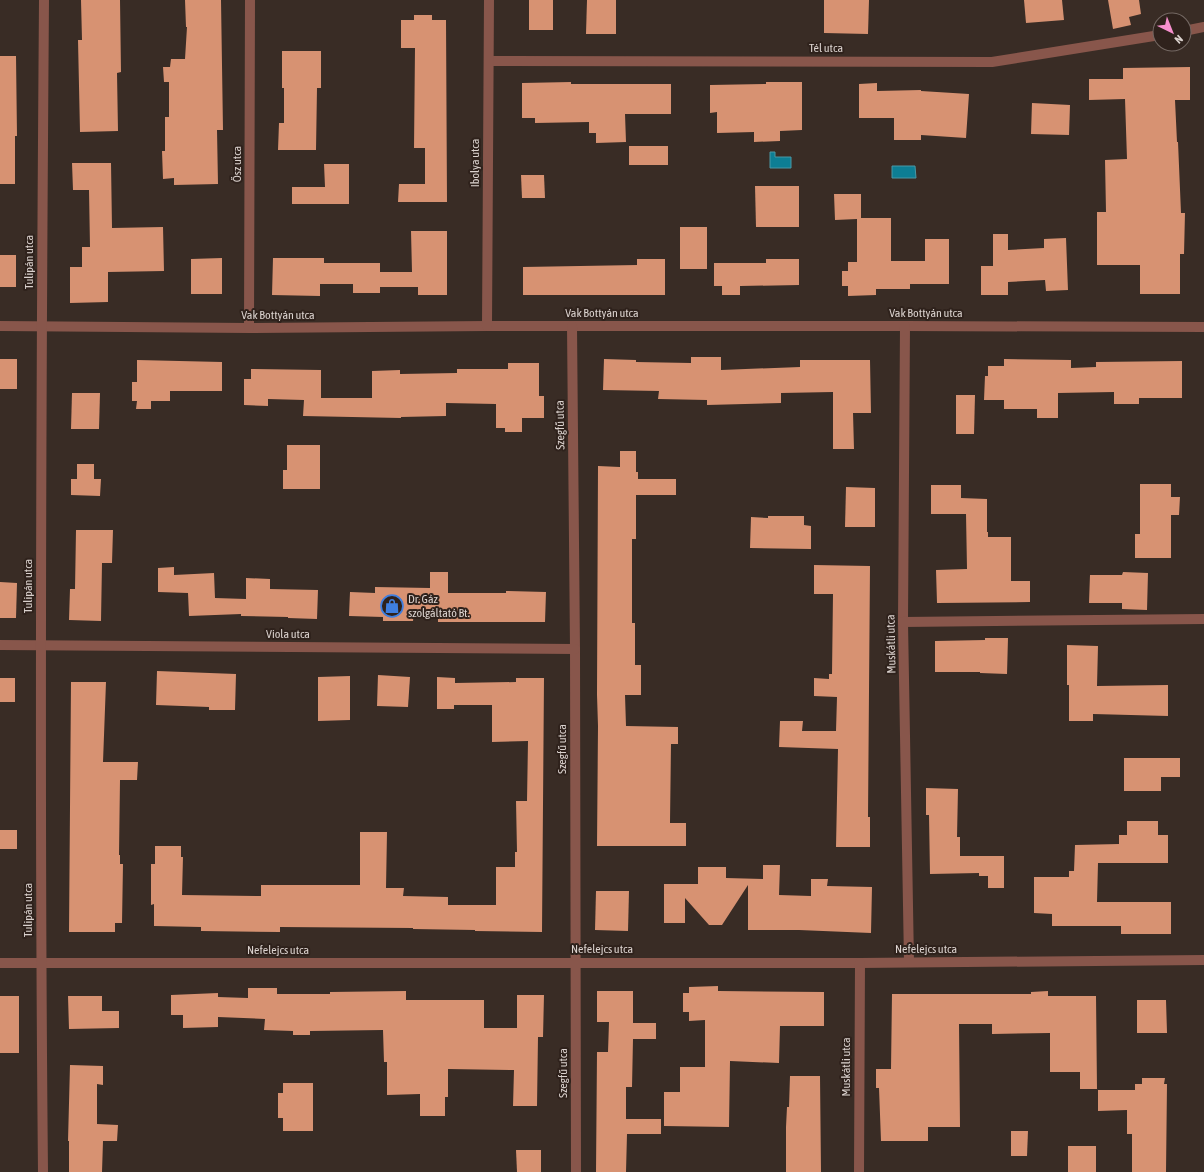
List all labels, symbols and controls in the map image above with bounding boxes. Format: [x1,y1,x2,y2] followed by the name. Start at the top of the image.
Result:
[1152,12,1192,52] north arrow
[1172,33,1185,46] text: N
[809,41,843,55] street label: Tél utca
[468,139,482,187] street label: Ibolya utca
[230,146,244,182] street label: Ősz utca
[22,235,36,289] street label: Tulipán utca
[565,306,639,320] street label: Vak Bottyán utca
[889,306,963,320] street label: Vak Bottyán utca
[241,308,315,322] street label: Vak Bottyán utca
[553,400,567,450] street label: Szegfű utca
[21,559,35,613] street label: Tulipán utca
[408,592,470,620] place label: Dr. Gáz szolgáltató Bt.
[379,593,405,619] shop icon: Dr. Gáz szolgáltató Bt.
[883,614,899,674] street label: Muskátli utca
[266,627,310,641] street label: Viola utca
[555,724,569,774] street label: Szegfű utca
[21,883,35,937] street label: Tulipán utca
[571,942,633,956] street label: Nefelejcs utca
[895,942,957,956] street label: Nefelejcs utca
[247,943,309,957] street label: Nefelejcs utca
[839,1037,853,1097] street label: Muskátli utca
[556,1048,570,1098] street label: Szegfű utca

